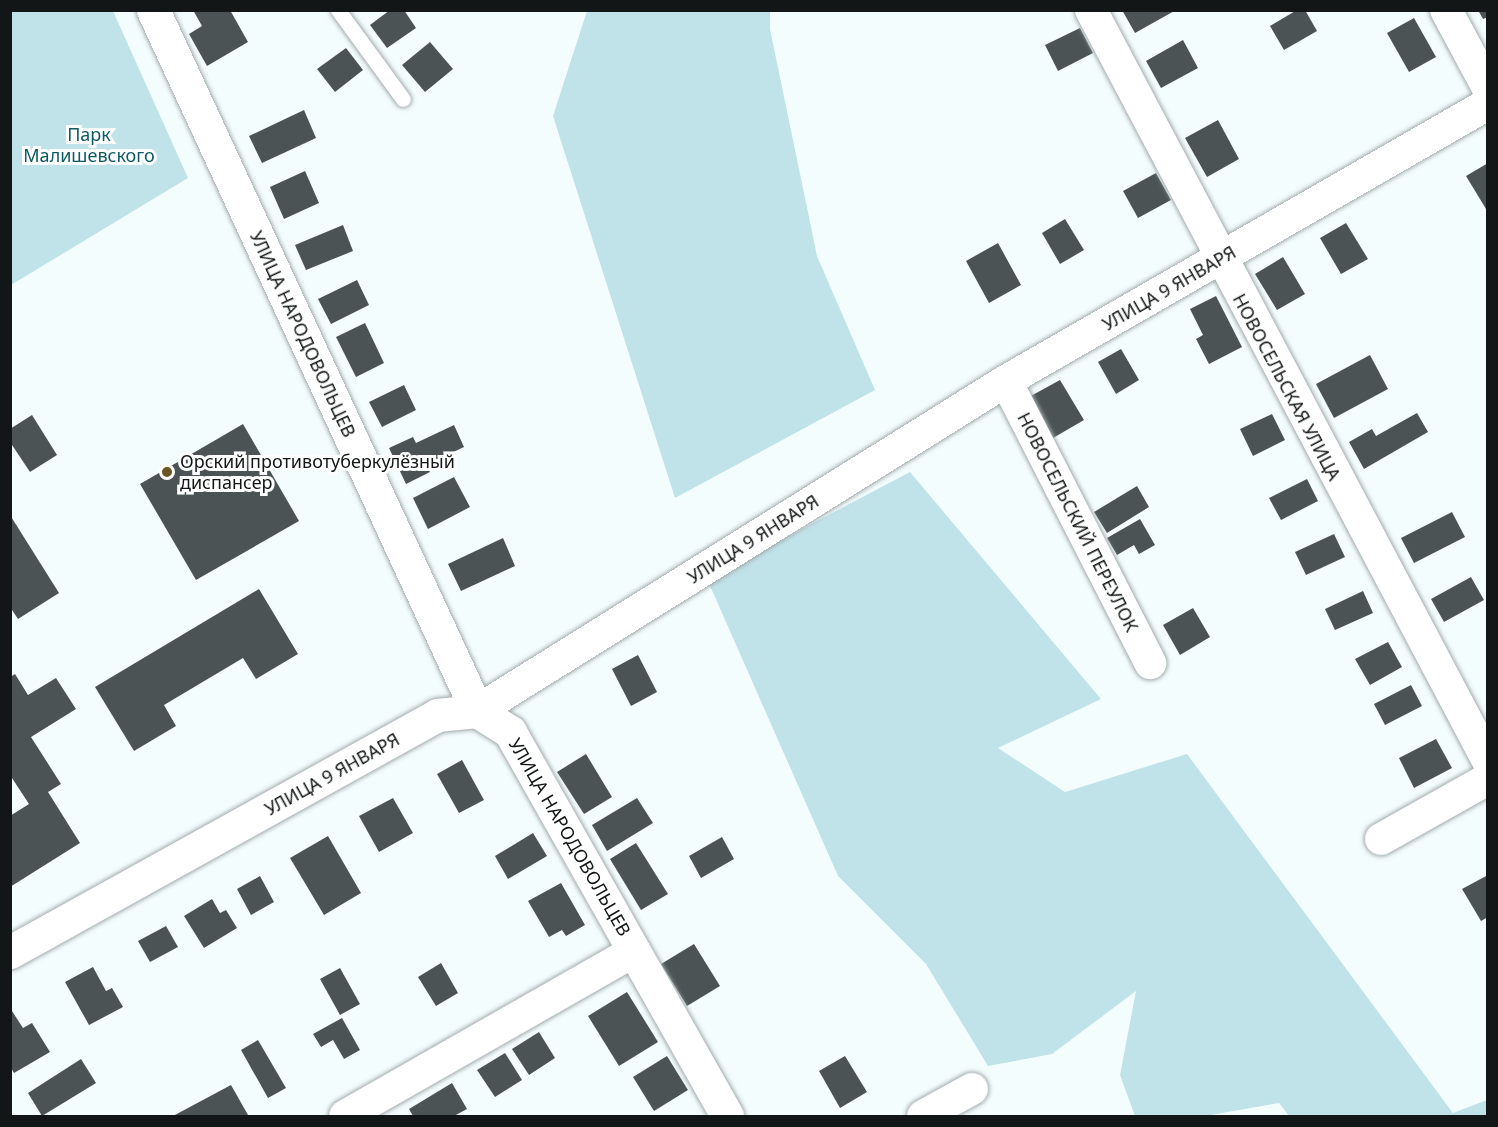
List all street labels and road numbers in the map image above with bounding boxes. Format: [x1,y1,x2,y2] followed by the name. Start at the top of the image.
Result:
[246,228,360,440] street label: УЛИЦА НАРОДОВОЛЬЦЕВ
[1098,241,1240,335] street label: УЛИЦА 9 ЯНВАРЯ
[1229,290,1345,484] street label: НОВОСЕЛЬСКАЯ УЛИЦА
[1013,409,1143,635] street label: НОВОСЕЛЬСКИЙ ПЕРЕУЛОК
[683,490,823,588] street label: УЛИЦА 9 ЯНВАРЯ
[261,728,403,820] street label: УЛИЦА 9 ЯНВАРЯ
[504,734,636,940] street label: УЛИЦА НАРОДОВОЛЬЦЕВ

